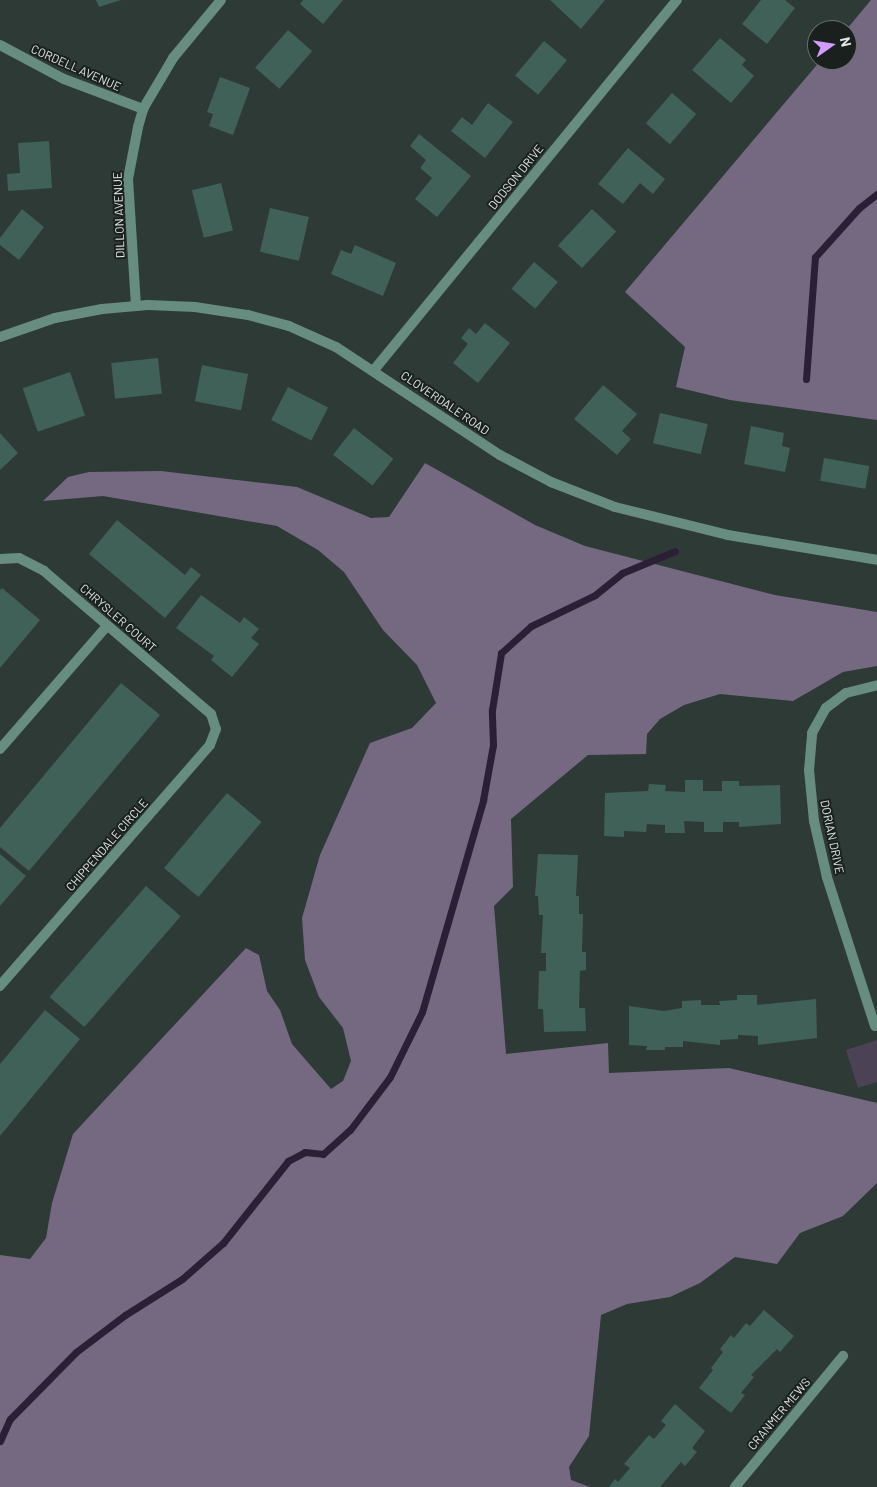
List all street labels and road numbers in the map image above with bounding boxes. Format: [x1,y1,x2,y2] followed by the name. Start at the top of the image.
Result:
[29,42,123,94] street label: CORDELL AVENUE
[485,142,547,212] street label: DODSON DRIVE
[110,172,128,258] street label: DILLON AVENUE
[398,368,492,438] street label: CLOVERDALE ROAD
[77,581,159,655] street label: CHRYSLER COURT
[63,796,151,894] street label: CHIPPENDALE CIRCLE
[817,799,847,875] street label: DORIAN DRIVE
[745,1375,813,1453] street label: CRANMER MEWS

